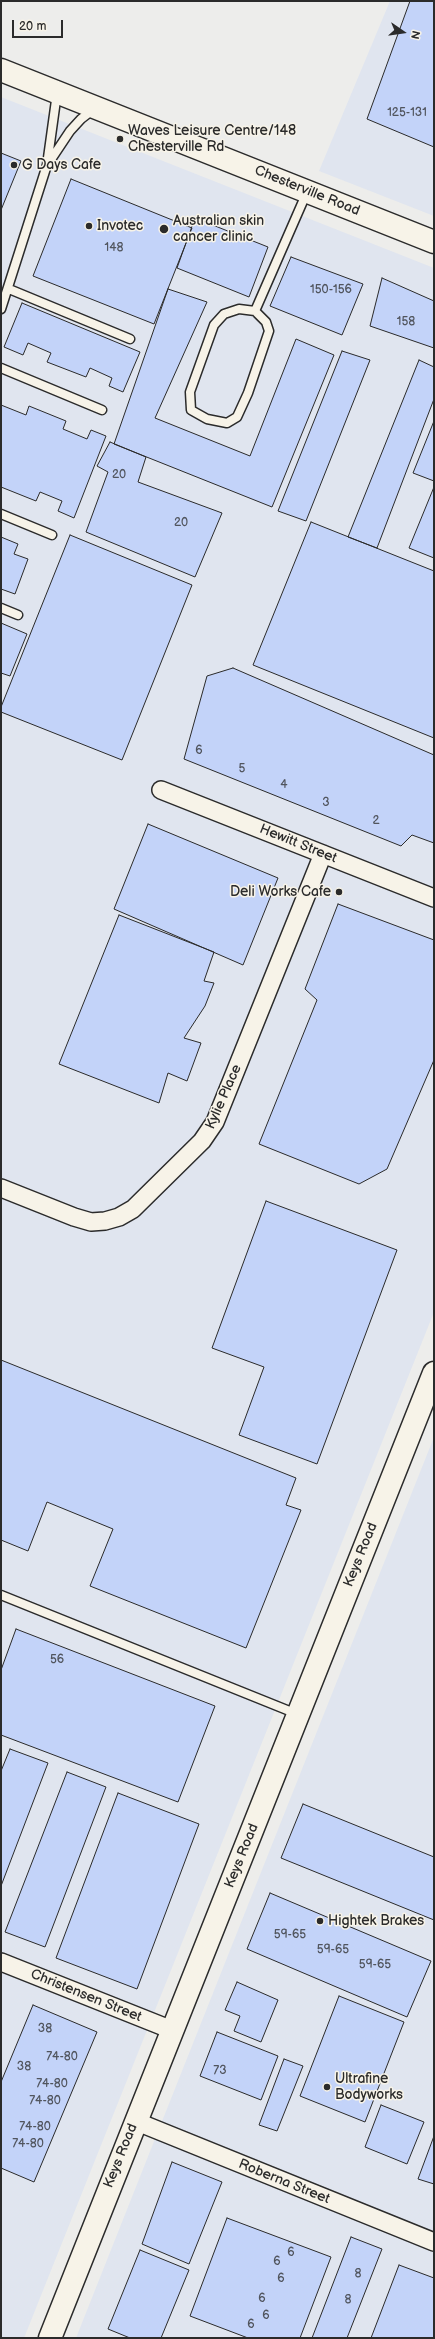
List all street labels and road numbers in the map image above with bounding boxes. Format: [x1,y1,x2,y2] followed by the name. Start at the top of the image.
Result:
[252,162,362,220] street label: Chesterville Road
[257,821,339,867] street label: Hewitt Street
[202,1062,246,1132] street label: Kylie Place
[341,1520,381,1590] street label: Keys Road
[222,1821,262,1891] street label: Keys Road
[28,1966,144,2026] street label: Christensen Street
[101,2121,141,2191] street label: Keys Road
[236,2156,332,2208] street label: Roberna Street

